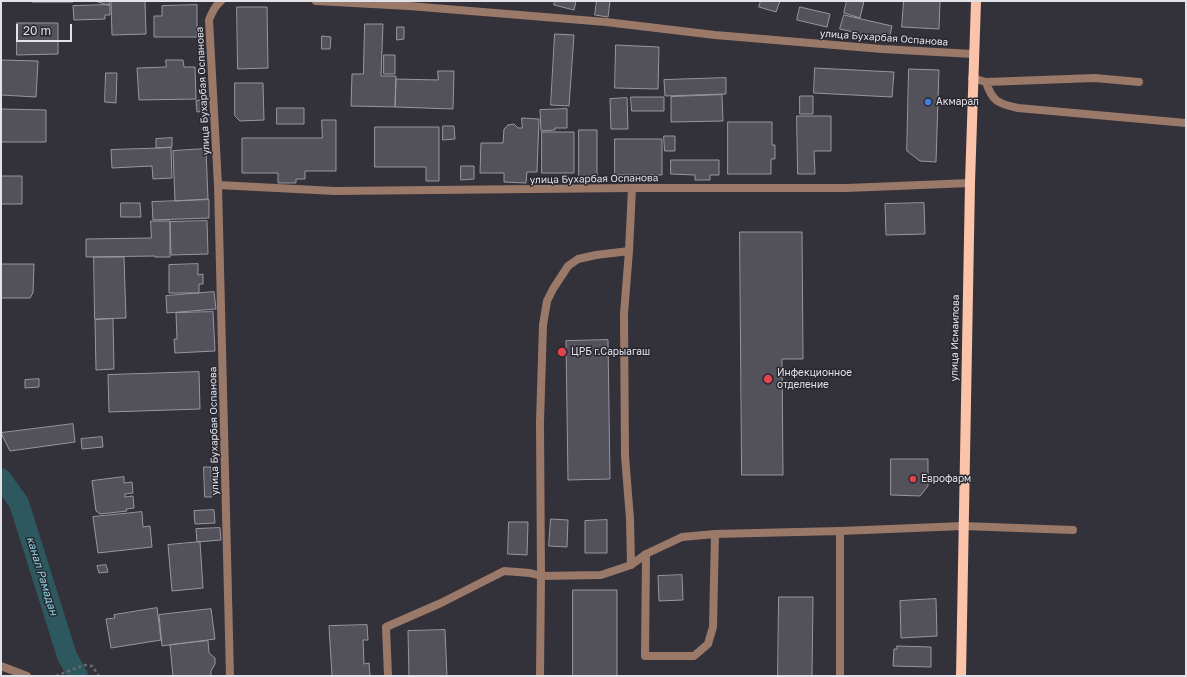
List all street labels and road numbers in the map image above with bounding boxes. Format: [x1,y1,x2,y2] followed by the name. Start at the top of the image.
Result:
[194,26,212,156] street label: улица Бухарбая Оспанова
[819,28,949,48] street label: улица Бухарбая Оспанова
[530,172,658,186] street label: улица Бухарбая Оспанова
[948,294,962,382] street label: улица Исмаилова
[207,367,221,495] street label: улица Бухарбая Оспанова

